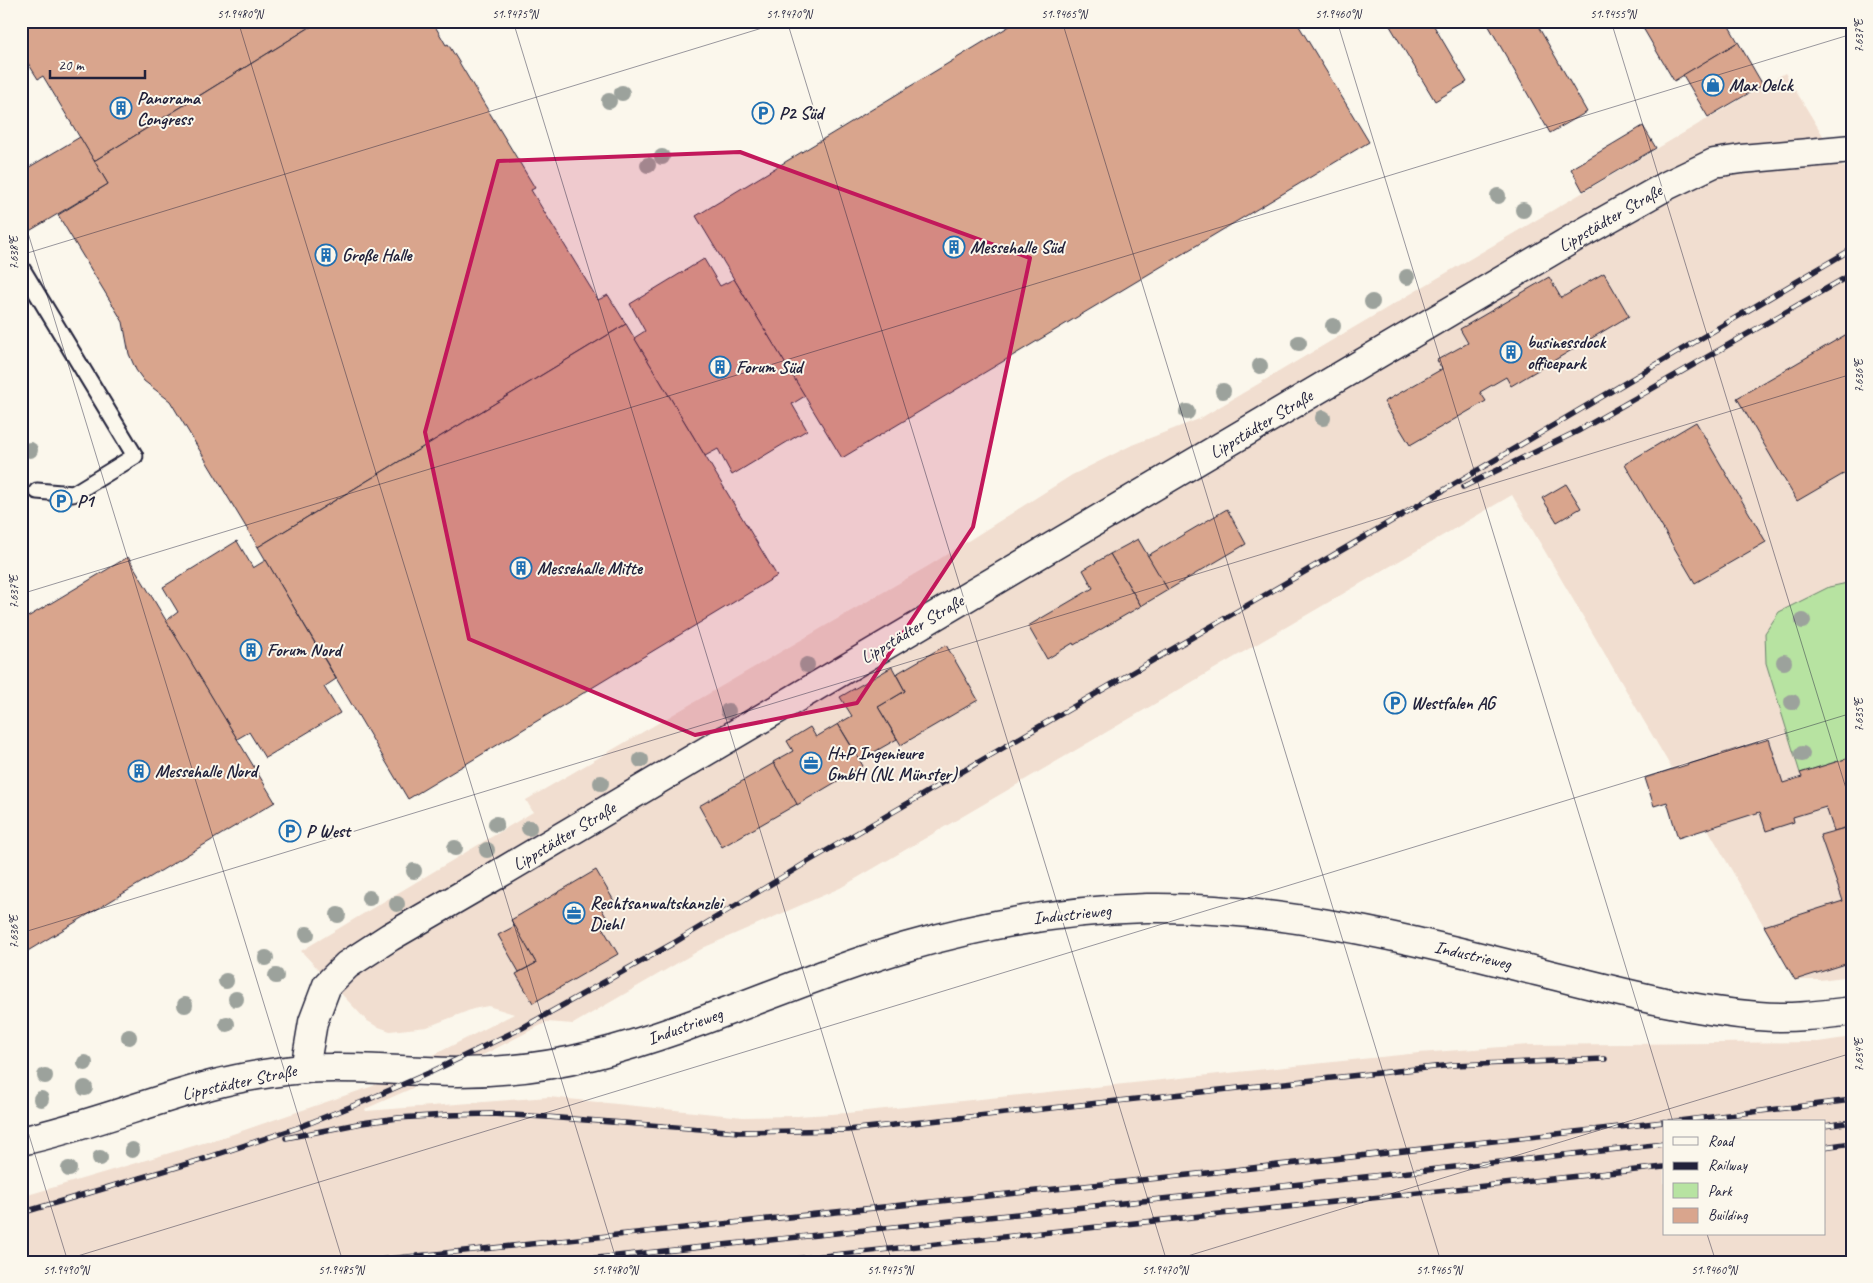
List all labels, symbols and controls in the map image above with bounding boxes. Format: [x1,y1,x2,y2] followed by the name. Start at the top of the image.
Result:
[217,6,264,22] text: 51.9480°N
[492,6,539,22] text: 51.9475°N
[766,6,813,22] text: 51.9470°N
[1041,6,1088,22] text: 51.9465°N
[1315,6,1362,22] text: 51.9460°N
[1590,6,1637,22] text: 51.9455°N
[1851,17,1867,53] text: 7.637°E
[50,48,145,80] scale bar
[58,56,85,75] text: 20 m
[1701,73,1725,97] shop icon: Max Oelck
[1729,74,1795,96] place label: Max Oelck
[137,87,202,130] place label: Panorama Congress
[109,96,133,120] building icon: Panorama Congress
[751,101,775,125] parking icon: P2 Süd
[779,102,825,124] place label: P2 Süd
[1554,179,1667,257] street label: Lippstädter Straße
[6,234,22,270] text: 7.638°E
[942,235,966,259] building icon: Messehalle Süd
[970,236,1066,258] place label: Messehalle Süd
[314,243,338,267] building icon: Große Halle
[342,244,414,266] place label: Große Halle
[1527,331,1607,374] place label: businessdock officepark
[1499,340,1523,364] building icon: businessdock officepark
[708,355,732,379] building icon: Forum Süd
[736,356,805,378] place label: Forum Süd
[1851,357,1867,393] text: 7.636°E
[1205,384,1317,463] street label: Lippstädter Straße
[49,489,73,513] parking icon: P1
[77,490,95,512] place label: P1
[509,556,533,580] building icon: Messehalle Mitte
[537,557,644,579] place label: Messehalle Mitte
[6,573,22,609] text: 7.637°E
[856,589,968,668] street label: Lippstädter Straße
[239,638,263,662] building icon: Forum Nord
[267,639,343,661] place label: Forum Nord
[1383,691,1407,715] parking icon: Westfalen AG
[1411,692,1497,714] place label: Westfalen AG
[1851,696,1867,732] text: 7.635°E
[827,742,958,785] place label: H+P Ingenieure GmbH (NL Münster)
[799,751,823,775] office icon: H+P Ingenieure GmbH (NL Münster)
[127,759,151,783] building icon: Messehalle Nord
[155,760,260,782] place label: Messehalle Nord
[508,796,620,875] street label: Lippstädter Straße
[278,819,302,843] parking icon: P West
[306,820,352,842] place label: P West
[590,892,725,935] place label: Rechtsanwaltskanzlei Diehl
[1032,899,1114,929] street label: Industrieweg
[562,901,586,925] office icon: Rechtsanwaltskanzlei Diehl
[6,913,22,949] text: 7.636°E
[1432,935,1515,975] street label: Industrieweg
[644,1002,727,1050] street label: Industrieweg
[1851,1036,1867,1072] text: 7.634°E
[180,1059,299,1105] street label: Lippstädter Straße
[1663,1120,1826,1236] legend
[1708,1132,1735,1151] text: Road
[1708,1156,1749,1175] text: Railway
[1708,1182,1733,1201] text: Park
[1708,1206,1748,1225] text: Building
[43,1262,90,1278] text: 51.9490°N
[318,1262,365,1278] text: 51.9485°N
[592,1262,639,1278] text: 51.9480°N
[867,1262,914,1278] text: 51.9475°N
[1142,1262,1189,1278] text: 51.9470°N
[1416,1262,1463,1278] text: 51.9465°N
[1691,1262,1738,1278] text: 51.9460°N

